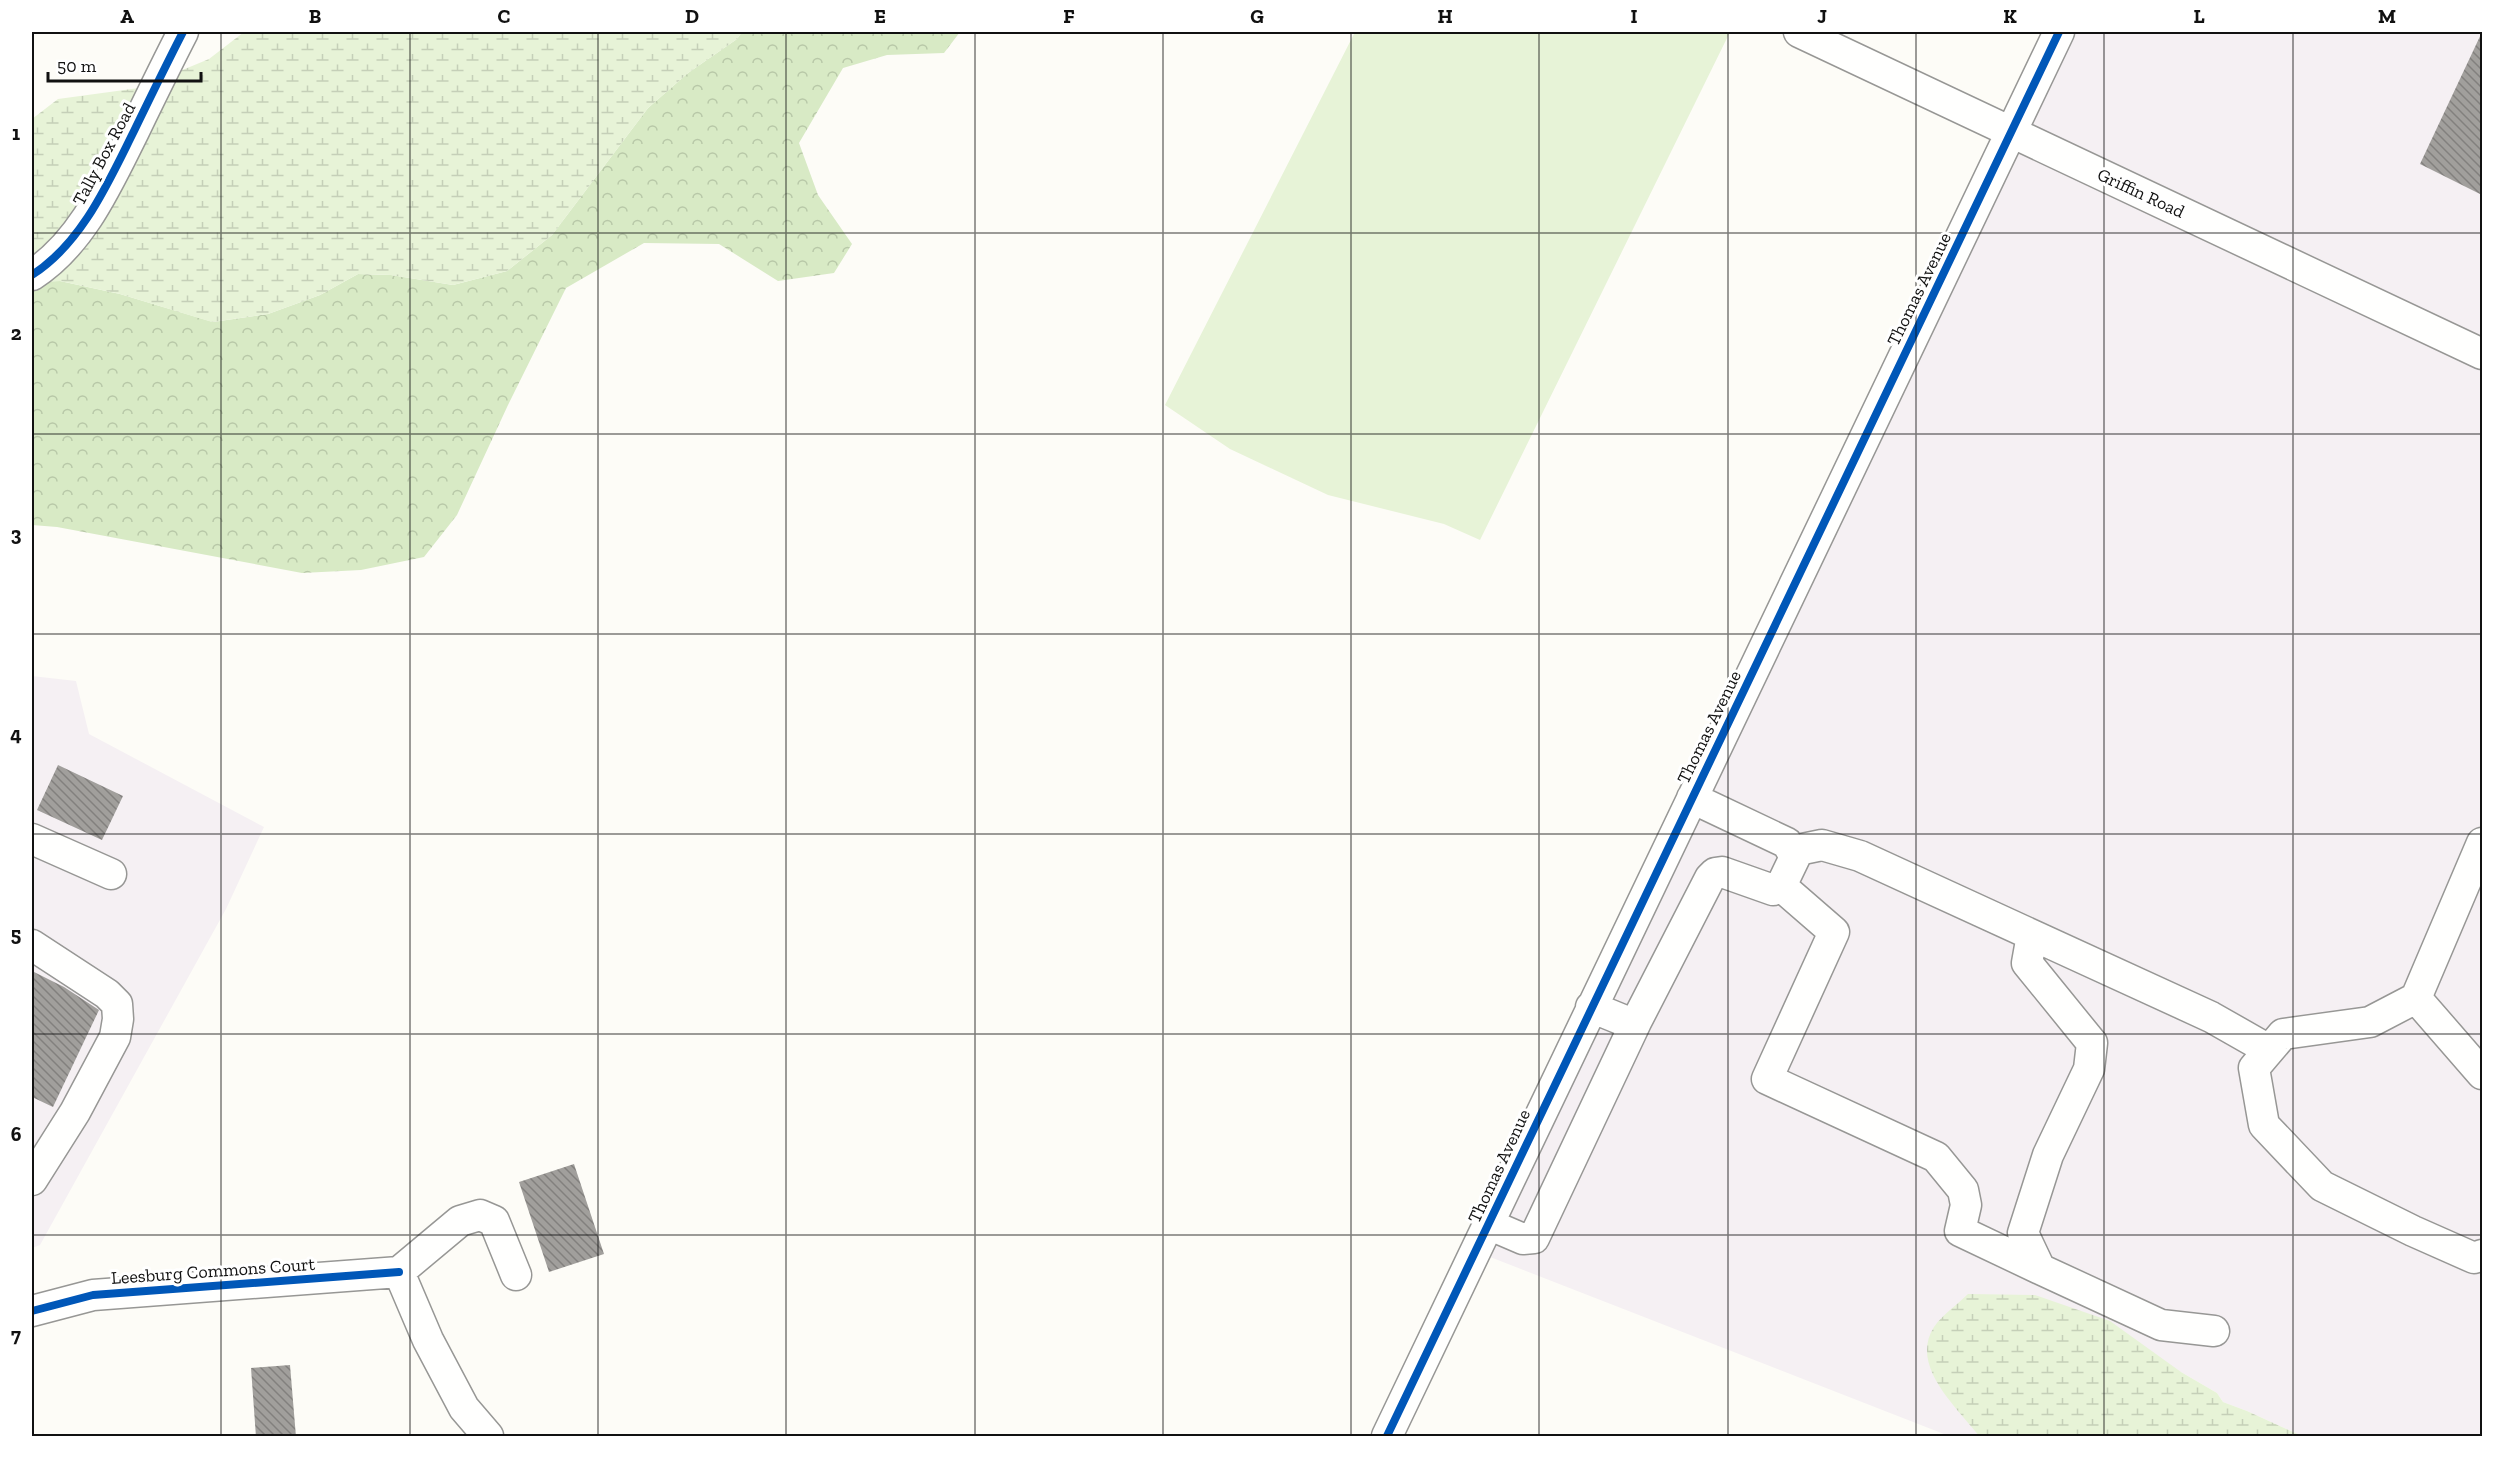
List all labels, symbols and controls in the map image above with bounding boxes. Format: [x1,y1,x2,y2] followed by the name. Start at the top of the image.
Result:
[120,4,134,28] text: A
[309,4,321,28] text: B
[498,4,511,28] text: C
[685,4,699,28] text: D
[874,4,886,28] text: E
[1063,4,1075,28] text: F
[1250,4,1264,28] text: G
[1437,4,1453,28] text: H
[1630,4,1638,28] text: I
[1817,4,1827,28] text: J
[2003,4,2017,28] text: K
[2193,4,2205,28] text: L
[2378,4,2396,28] text: M
[48,45,201,83] scale bar
[57,55,97,77] text: 50 m
[68,99,140,209] street label: Tally Box Road
[12,121,20,145] text: 1
[2094,163,2188,223] street label: Griffin Road
[1882,229,1956,349] street label: Thomas Avenue
[11,321,22,345] text: 2
[11,522,22,546] text: 3
[1672,667,1746,787] street label: Thomas Avenue
[10,722,22,746] text: 4
[11,922,21,946] text: 5
[1463,1106,1535,1226] street label: Thomas Avenue
[11,1122,22,1146] text: 6
[110,1253,316,1289] street label: Leesburg Commons Court
[11,1323,21,1347] text: 7

